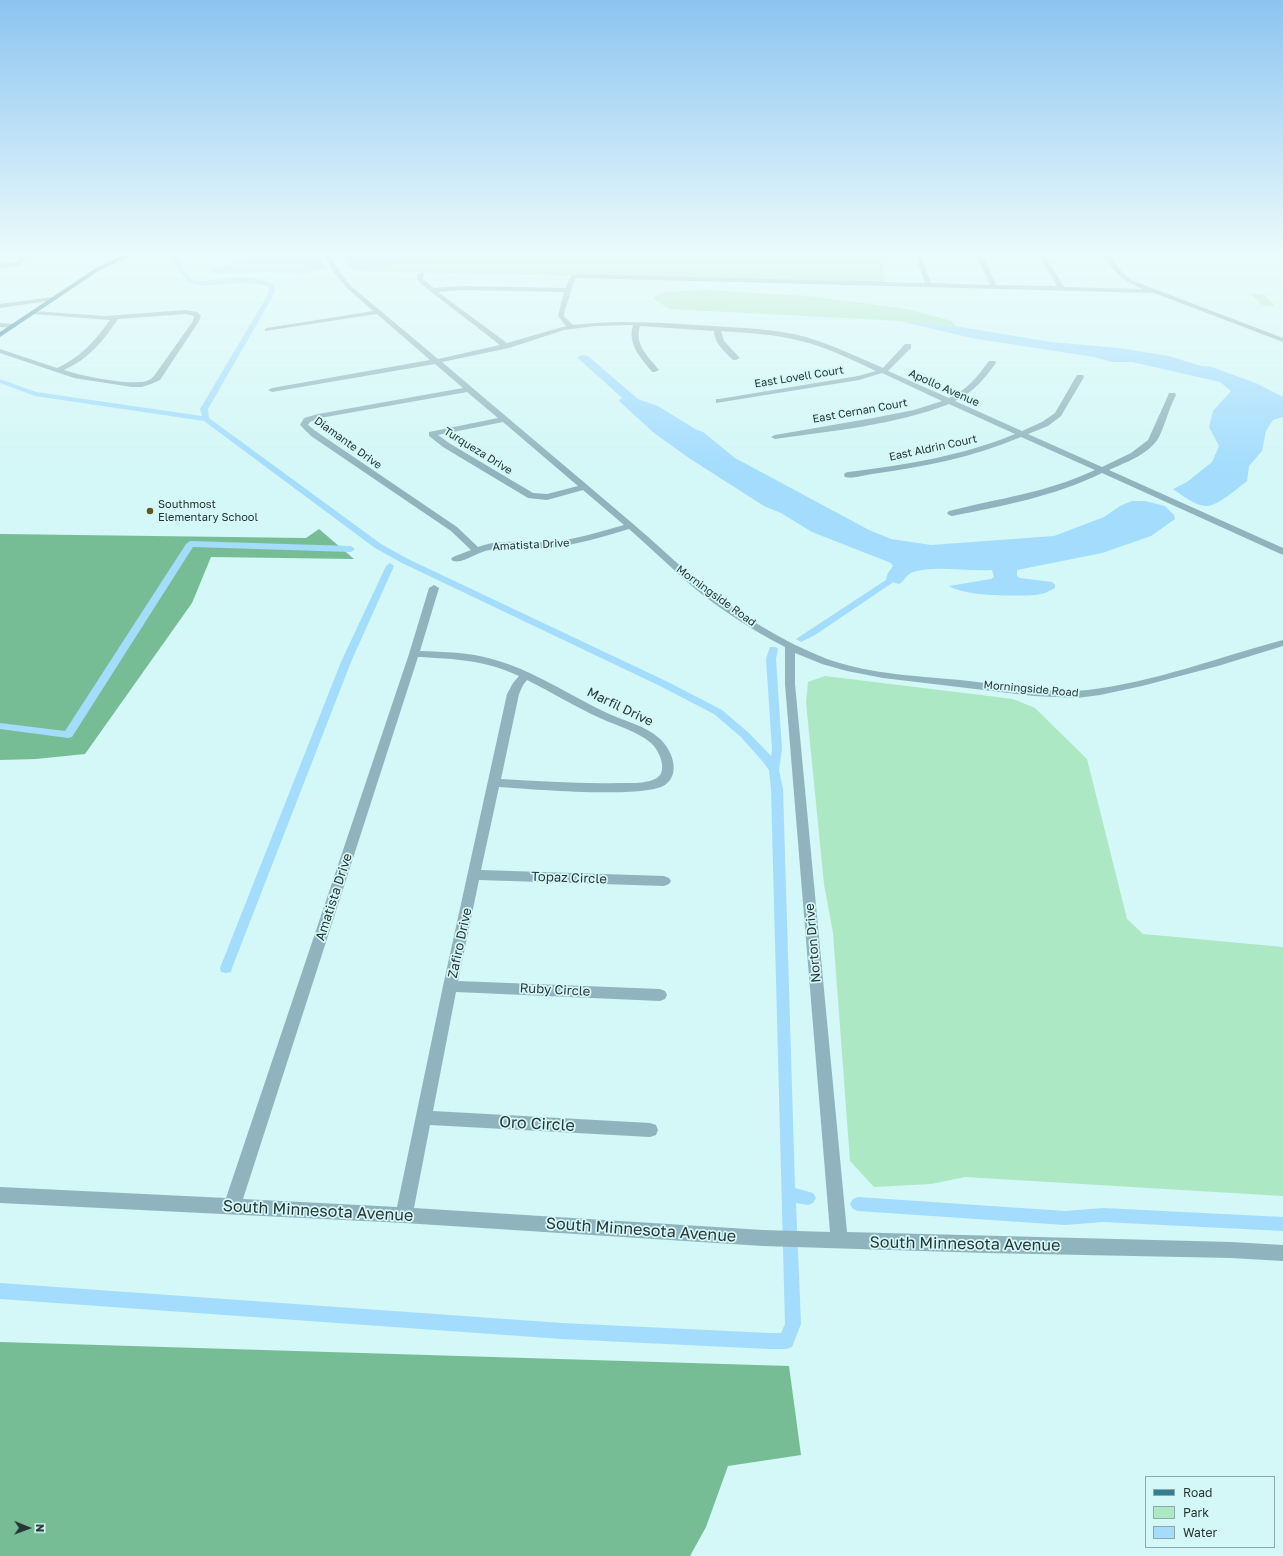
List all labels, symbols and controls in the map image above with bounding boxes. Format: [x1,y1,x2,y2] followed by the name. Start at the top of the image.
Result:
[753,363,845,391] street label: East Lovell Court
[907,367,981,409] street label: Apollo Avenue
[812,396,908,426] street label: East Cernan Court
[312,414,384,472] street label: Diamante Drive
[441,425,515,477] street label: Turqueza Drive
[888,432,978,464] street label: East Aldrin Court
[158,498,258,524] place label: Southmost Elementary School
[145,506,155,516] marker: Southmost Elementary School
[492,536,570,554] street label: Amatista Drive
[674,563,758,629] street label: Morningside Road
[983,678,1079,700] street label: Morningside Road
[584,684,656,730] street label: Marfil Drive
[313,851,355,943] street label: Amatista Drive
[531,869,607,887] street label: Topaz Circle
[802,903,824,983] street label: Norton Drive
[445,906,475,980] street label: Zafiro Drive
[519,980,591,1000] street label: Ruby Circle
[499,1112,575,1136] street label: Oro Circle
[222,1196,414,1226] street label: South Minnesota Avenue
[545,1214,737,1246] street label: South Minnesota Avenue
[869,1233,1061,1255] street label: South Minnesota Avenue
[1145,1476,1275,1548] legend
[1183,1485,1212,1500] text: Road
[1183,1505,1209,1520] text: Park
[8,1508,48,1548] north arrow
[34,1524,47,1533] text: N
[1183,1525,1217,1540] text: Water

